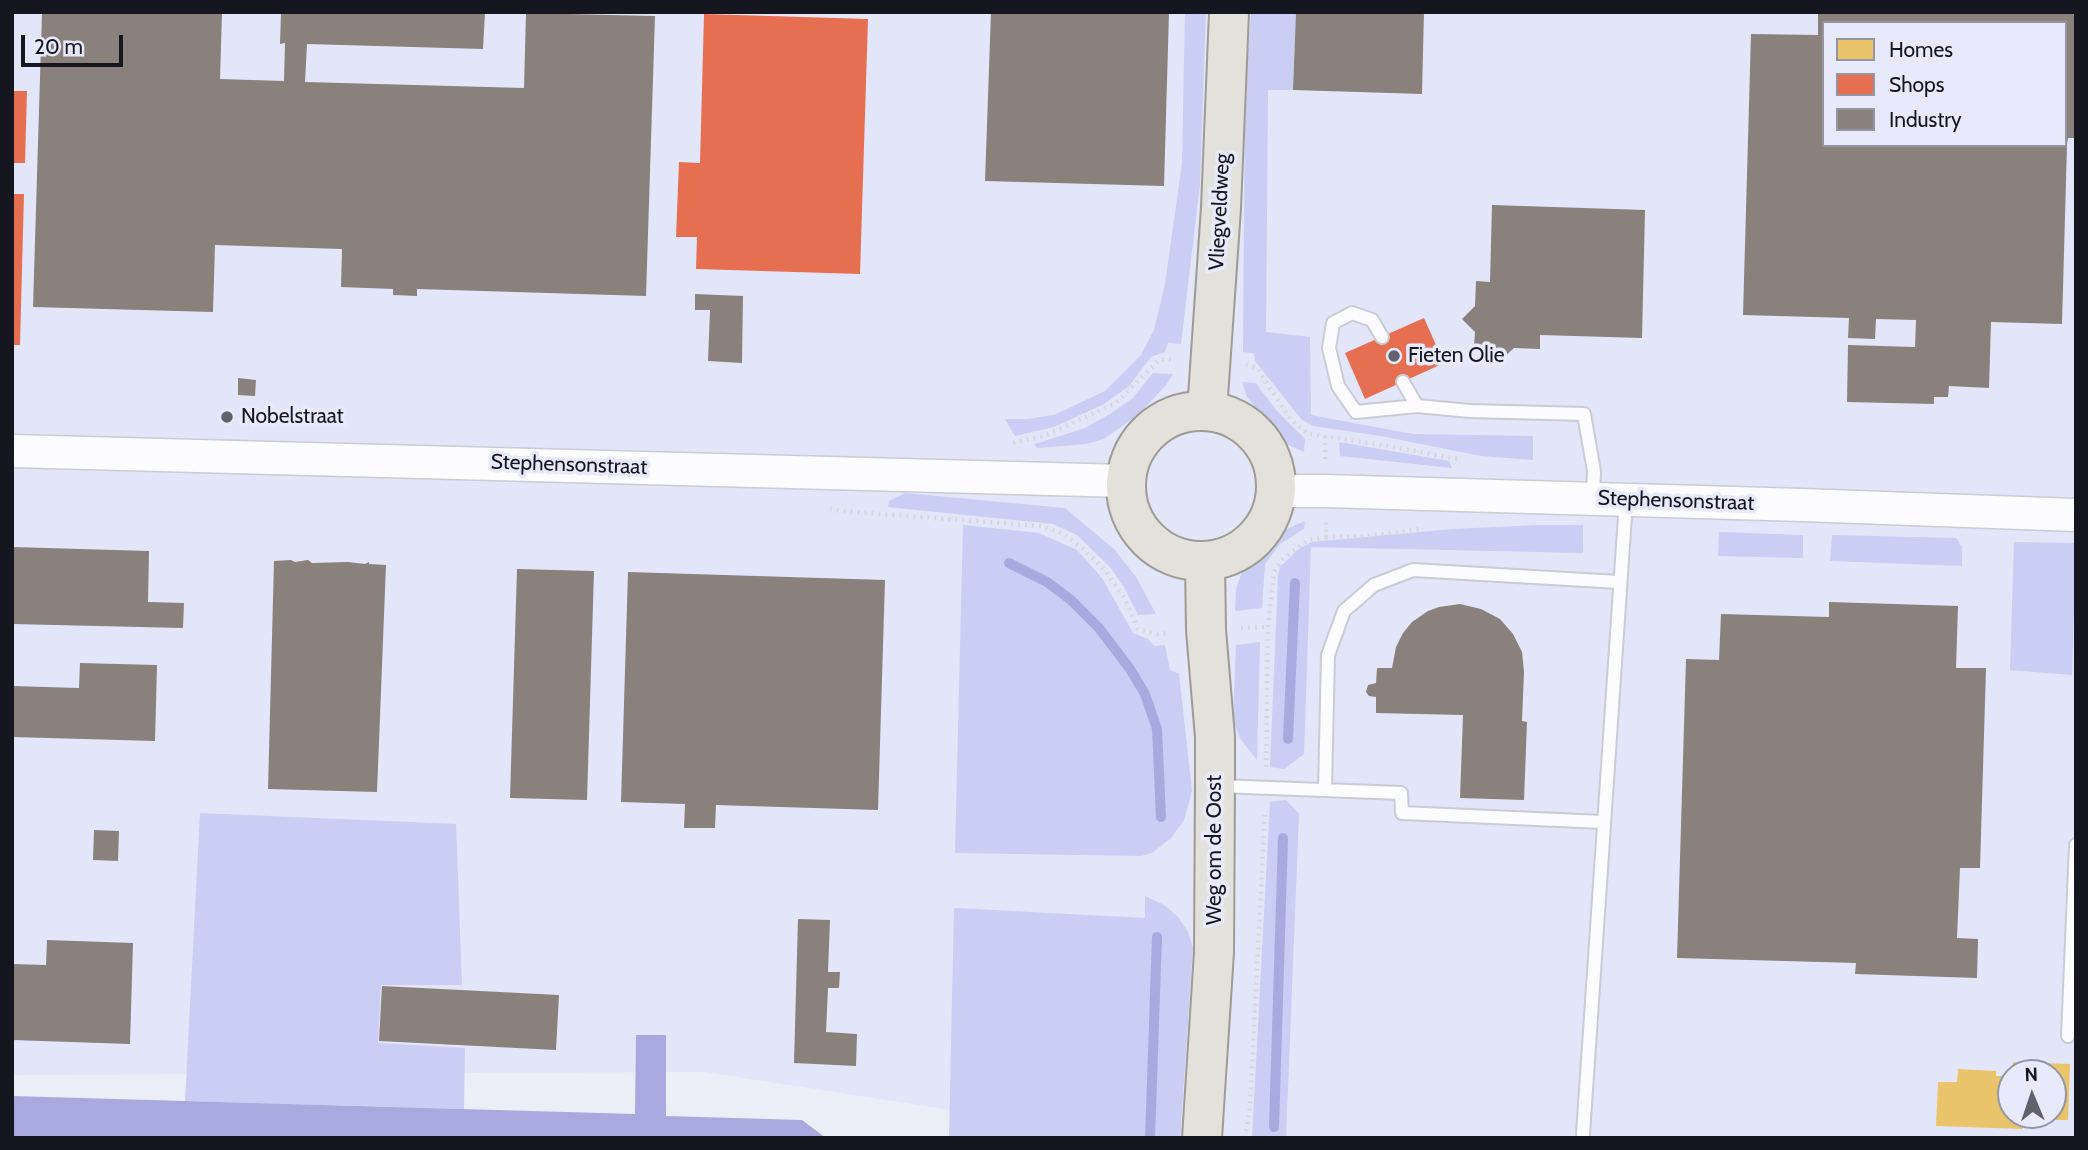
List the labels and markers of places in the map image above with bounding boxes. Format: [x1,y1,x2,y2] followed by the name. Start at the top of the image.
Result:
[1408,343,1504,369] place label: Fieten Olie
[1386,348,1402,364] marker: Fieten Olie
[241,404,344,430] place label: Nobelstraat
[219,409,235,425] marker: Nobelstraat

